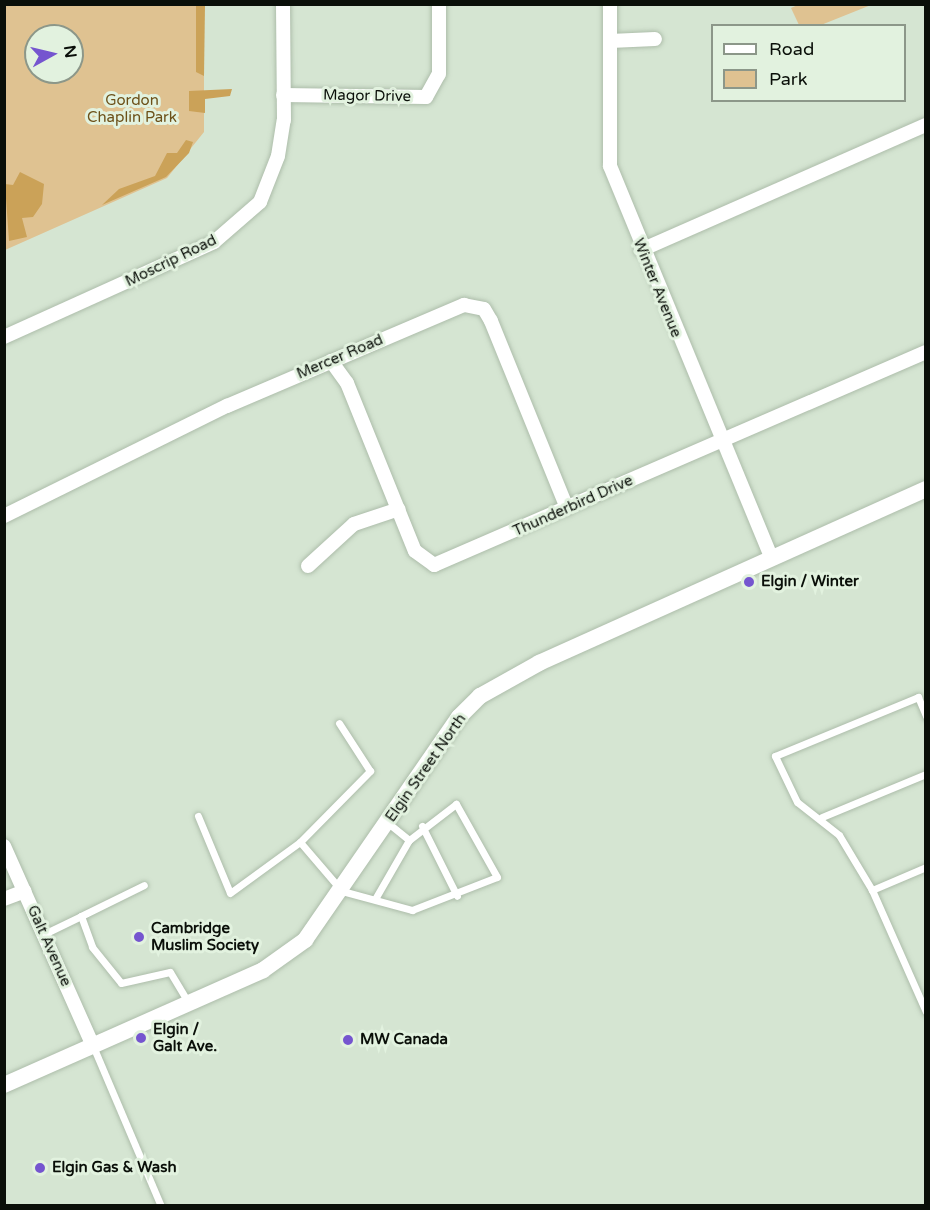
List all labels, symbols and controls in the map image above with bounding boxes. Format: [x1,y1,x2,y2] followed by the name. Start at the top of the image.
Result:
[24,24,84,84] north arrow
[711,24,906,102] legend
[769,38,814,60] text: Road
[59,44,81,60] text: N
[769,68,807,90] text: Park
[323,86,411,106] street label: Magor Drive
[87,91,177,126] park label: Gordon Chaplin Park
[123,231,219,291] street label: Moscrip Road
[629,236,685,340] street label: Winter Avenue
[294,331,386,383] street label: Mercer Road
[510,472,636,540] street label: Thunderbird Drive
[761,573,859,591] place label: Elgin / Winter
[742,575,756,589] marker: Elgin / Winter
[382,710,470,826] street label: Elgin Street North
[23,903,75,989] street label: Galt Avenue
[151,919,259,954] place label: Cambridge Muslim Society
[132,930,146,944] marker: Cambridge Muslim Society
[153,1020,217,1055] place label: Elgin / Galt Ave.
[134,1031,148,1045] marker: Elgin / Galt Ave.
[360,1031,448,1049] place label: MW Canada
[341,1033,355,1047] marker: MW Canada
[52,1159,177,1177] place label: Elgin Gas & Wash
[33,1161,47,1175] marker: Elgin Gas & Wash

